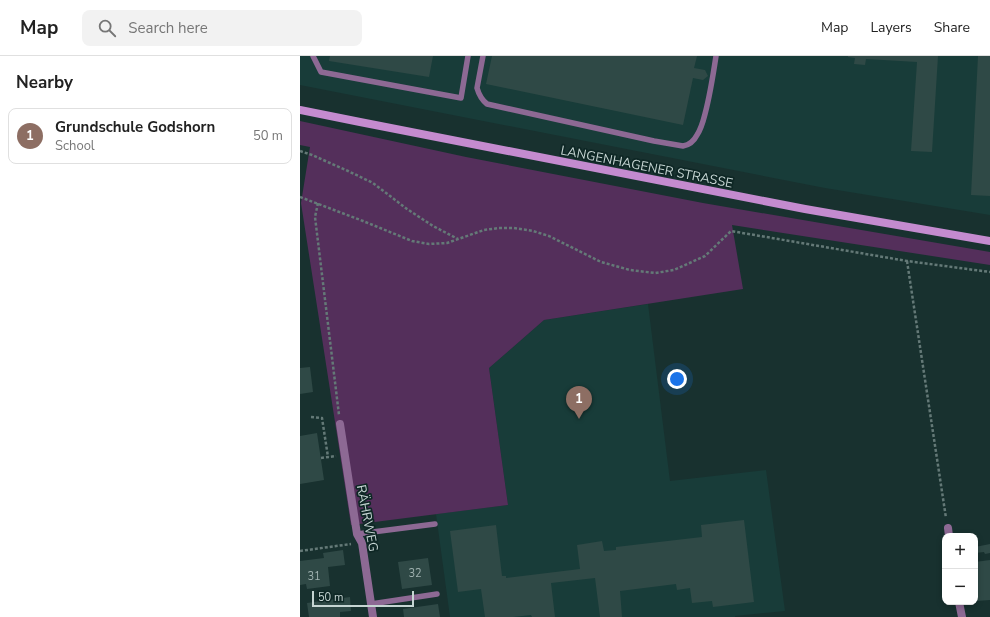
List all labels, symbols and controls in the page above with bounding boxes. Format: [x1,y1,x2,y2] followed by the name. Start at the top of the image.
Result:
[82,10,362,46] search box
[20,15,58,41] text: Map
[96,17,118,39] icon: search
[128,18,208,38] text: Search here
[821,18,848,37] text: Map
[870,18,912,37] text: Layers
[934,18,970,37] text: Share
[16,71,73,94] text: Nearby
[55,117,215,137] text: Grundschule Godshorn
[26,127,34,145] text: 1
[253,127,283,145] text: 50 m
[55,137,95,155] text: School
[559,141,734,193] street label: LANGENHAGENER STRASSE
[667,369,687,389] your location
[566,386,592,419] pin: 1
[352,483,383,553] street label: RÄHRWEG
[942,533,978,605] map controls
[942,533,978,569] button: +
[408,566,422,581] house number: 32
[307,569,321,584] house number: 31
[942,569,978,605] button: −
[312,589,414,608] scale bar
[318,590,343,605] text: 50 m

